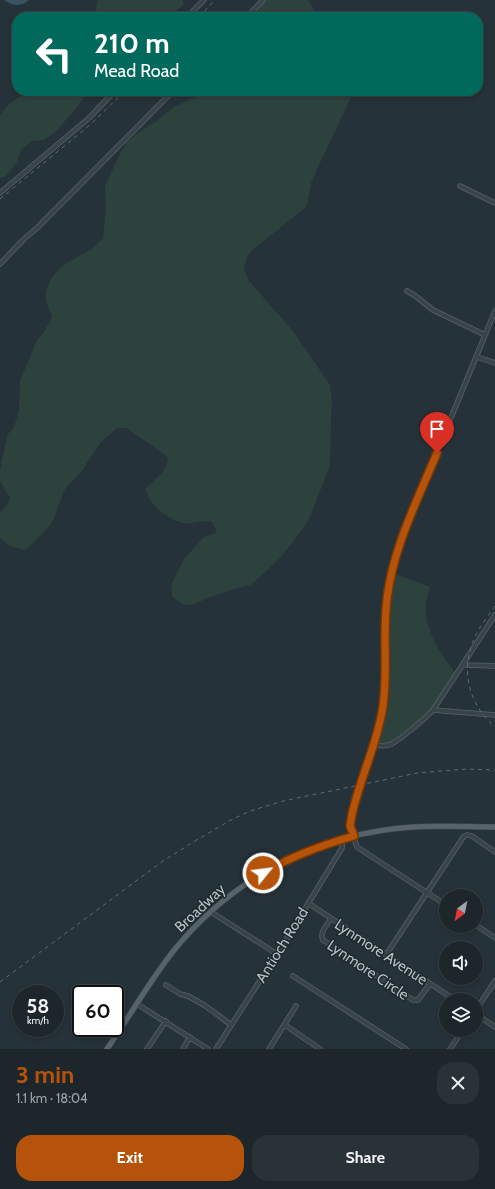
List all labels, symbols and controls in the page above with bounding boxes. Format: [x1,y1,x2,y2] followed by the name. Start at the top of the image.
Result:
[94,26,170,60] text: 210 m
[28,28,80,80] icon: left
[94,60,179,82] text: Mead Road
[420,412,454,453] pin
[426,418,448,440] icon: arrive
[242,852,284,894] position arrow
[171,880,229,936] street label: Broadway
[439,889,483,933] north arrow
[439,889,483,1037] map controls
[252,904,312,986] street label: Antioch Road
[331,915,431,989] street label: Lynmore Avenue
[324,936,413,1004] street label: Lynmore Circle
[439,941,483,985] button: sound
[72,985,124,1037] speed limit sign: 60
[439,993,483,1037] button: layers
[27,994,49,1018] text: 58
[27,1014,49,1027] text: km/h
[16,1060,74,1089] text: 3 min
[437,1062,479,1104] button: close
[16,1090,88,1106] text: 1.1 km · 18:04
[16,1135,244,1181] button: Exit
[252,1135,479,1181] button: Share

